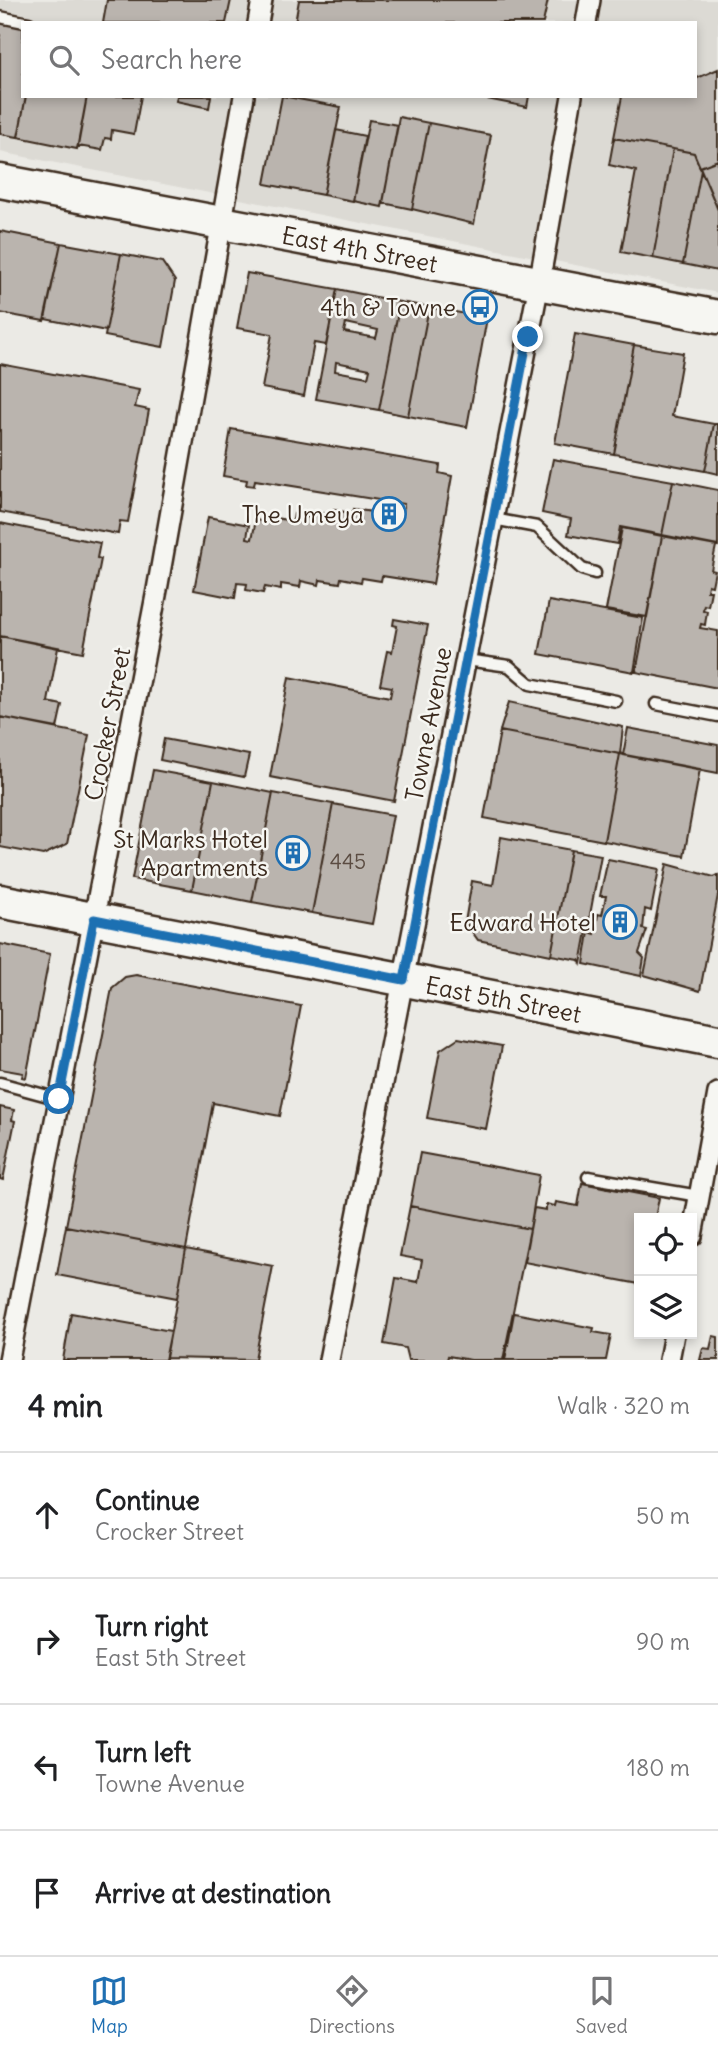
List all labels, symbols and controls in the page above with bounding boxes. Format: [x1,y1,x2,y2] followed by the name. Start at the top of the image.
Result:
[21,21,697,98] search box
[45,41,83,79] icon: search
[101,43,242,76] text: Search here
[279,220,440,279] street label: East 4th Street
[461,288,499,326] bus stop icon: 4th & Towne
[320,292,456,322] place label: 4th & Towne
[512,321,543,352] route end
[370,495,408,533] building icon: The Umeya
[241,499,364,529] place label: The Umeya
[398,644,458,804] street label: Towne Avenue
[77,645,137,803] street label: Crocker Street
[113,824,268,882] place label: St Marks Hotel Apartments
[274,834,312,872] building icon: St Marks Hotel Apartments
[330,848,366,875] house number: 445
[601,903,639,941] building icon: Edward Hotel
[450,907,596,937] place label: Edward Hotel
[423,969,584,1029] street label: East 5th Street
[43,1083,74,1114] route start
[634,1213,697,1339] map controls
[634,1213,697,1276] button: locate
[634,1276,697,1339] button: layers
[28,1387,103,1425] text: 4 min
[557,1391,690,1420] text: Walk · 320 m
[95,1484,200,1517] text: Continue
[28,1496,66,1534] icon: ahead
[636,1501,690,1530] text: 50 m
[95,1517,244,1546] text: Crocker Street
[95,1610,208,1643] text: Turn right
[28,1622,66,1660] icon: right
[636,1627,690,1656] text: 90 m
[95,1643,246,1672] text: East 5th Street
[95,1736,191,1769] text: Turn left
[28,1748,66,1786] icon: left
[627,1753,690,1782] text: 180 m
[95,1769,245,1798] text: Towne Avenue
[28,1874,66,1912] icon: arrive
[95,1877,331,1910] text: Arrive at destination
[90,1972,128,2038] tab: Map
[309,1972,395,2038] tab: Directions
[576,1972,628,2038] tab: Saved

